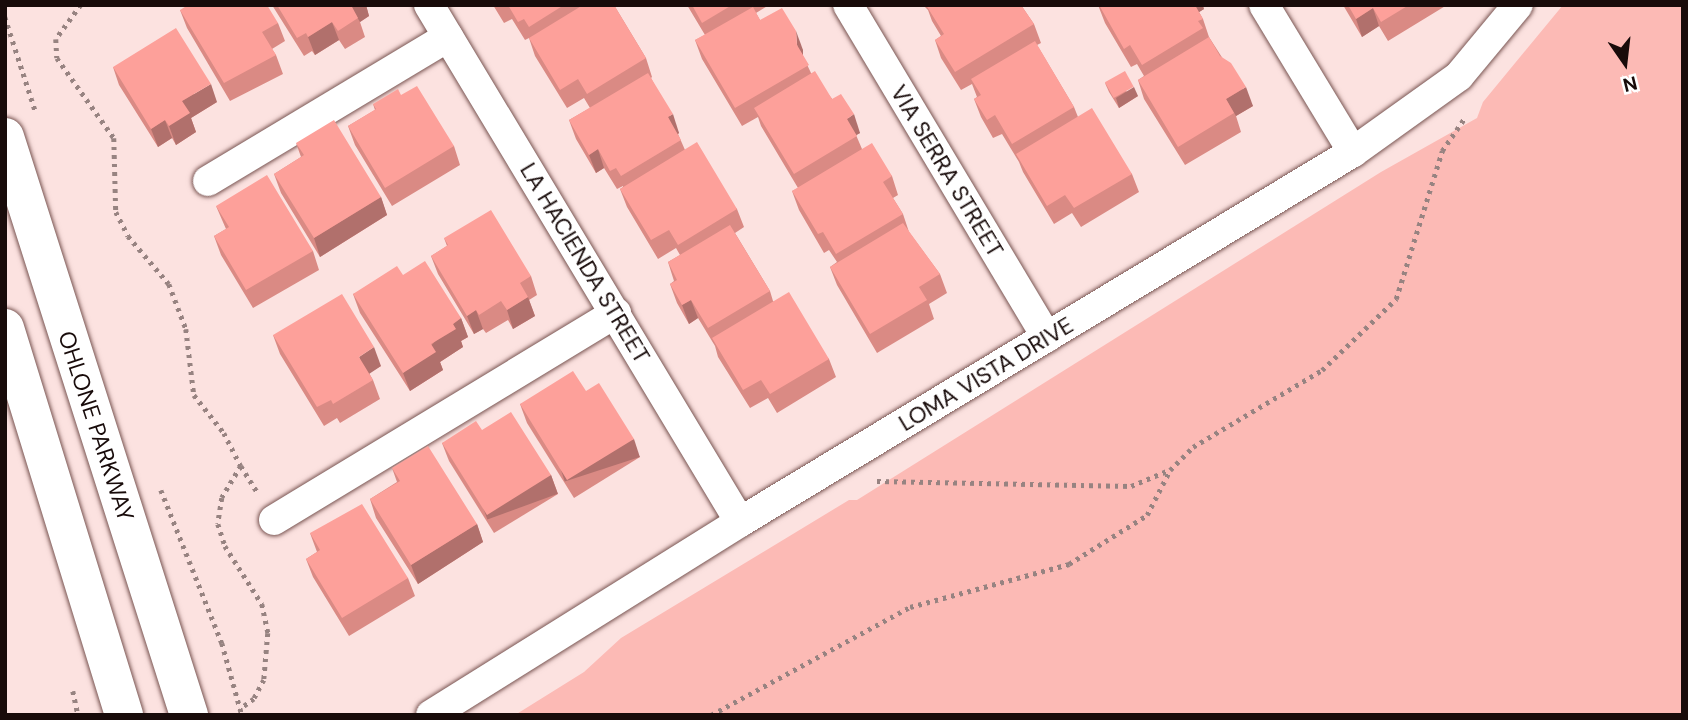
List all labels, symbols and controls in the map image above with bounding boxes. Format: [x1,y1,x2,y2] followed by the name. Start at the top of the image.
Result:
[1590,28,1660,98] north arrow
[1620,70,1640,98] text: N
[885,80,1009,262] street label: VIA SERRA STREET
[514,158,656,368] street label: LA HACIENDA STREET
[894,311,1078,437] street label: LOMA VISTA DRIVE
[52,328,140,524] street label: OHLONE PARKWAY

